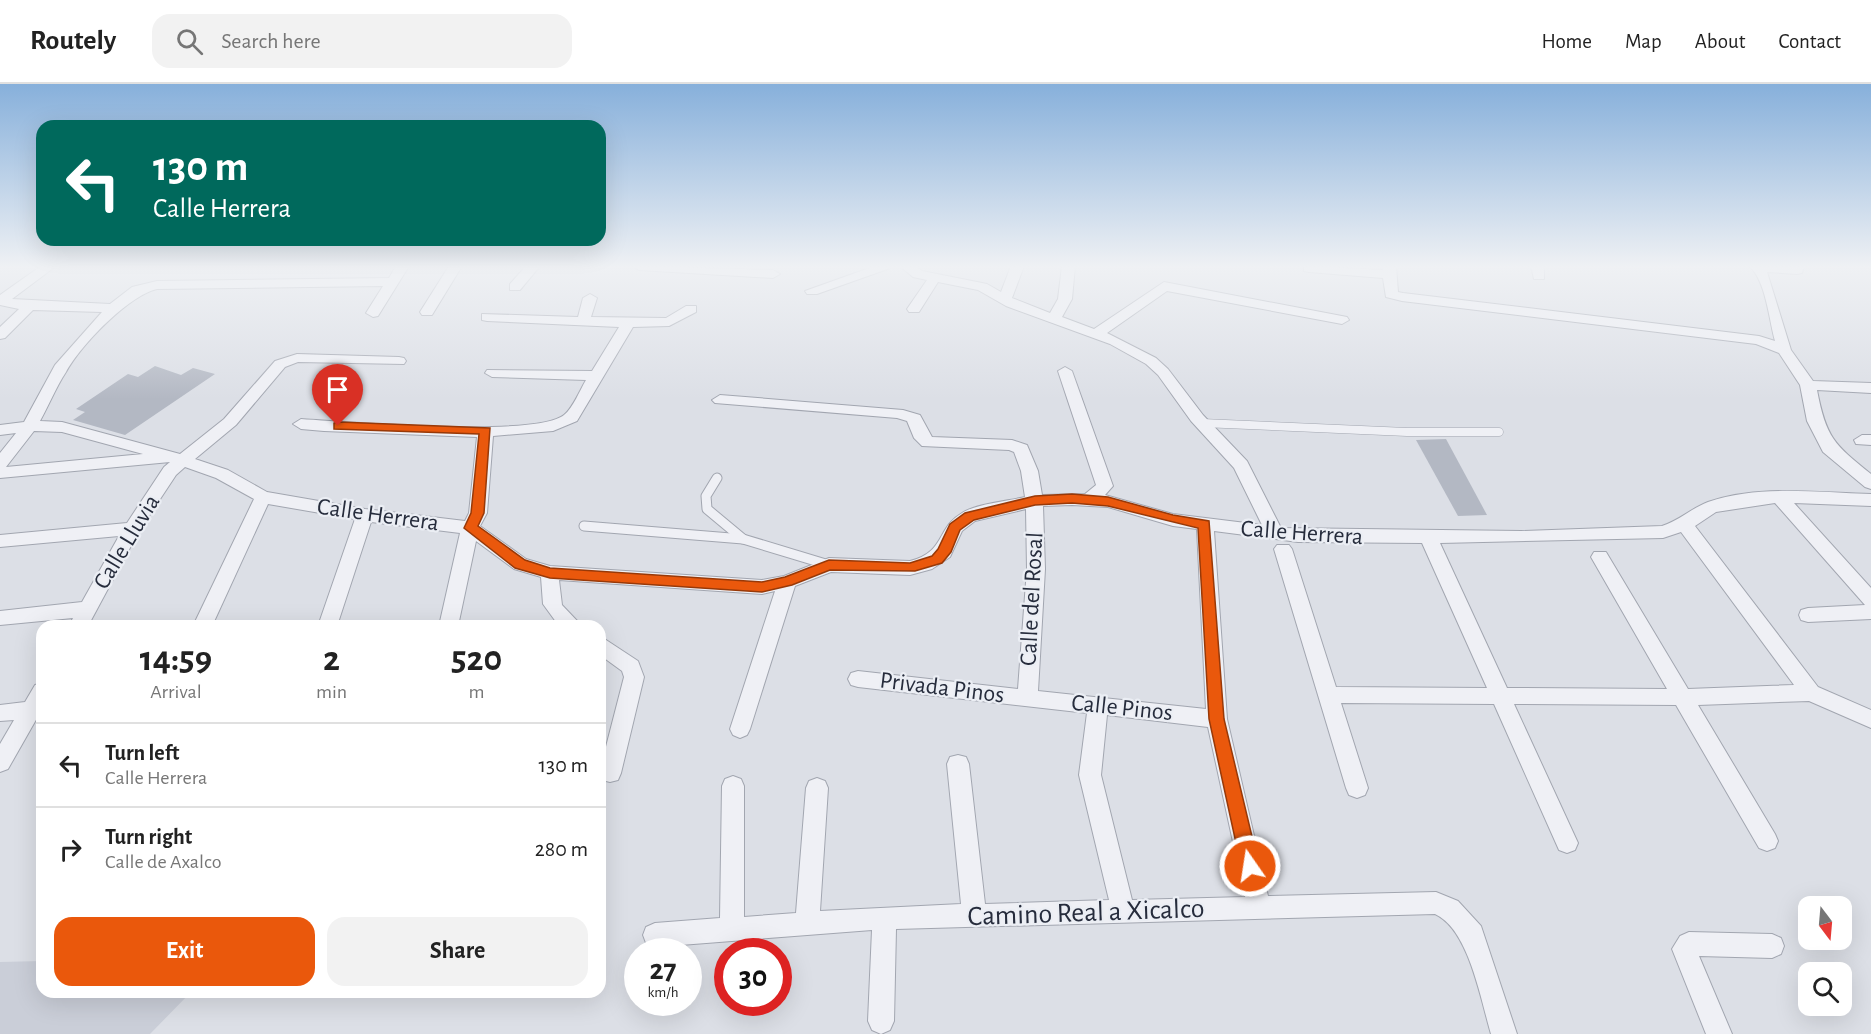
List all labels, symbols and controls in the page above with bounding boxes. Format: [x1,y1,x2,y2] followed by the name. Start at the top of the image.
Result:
[152,14,572,68] search box
[173,25,206,58] icon: search
[30,27,116,55] text: Routely
[221,30,321,52] text: Search here
[1541,31,1592,52] text: Home
[1625,31,1662,52] text: Map
[1695,31,1745,52] text: About
[1778,31,1841,52] text: Contact
[54,144,132,222] icon: left
[153,146,248,188] text: 130 m
[153,195,291,222] text: Calle Herrera
[312,364,363,426] pin
[321,373,354,406] icon: arrive
[90,491,164,593] street label: Calle Lluvia
[316,495,440,535] street label: Calle Herrera
[1240,517,1364,549] street label: Calle Herrera
[1017,531,1047,667] street label: Calle del Rosal
[140,641,212,677] text: 14:59
[323,641,340,677] text: 2
[451,641,502,677] text: 520
[878,668,1006,708] street label: Privada Pinos
[150,682,202,702] text: Arrival
[316,682,347,702] text: min
[469,682,485,702] text: m
[1070,691,1174,725] street label: Calle Pinos
[105,742,179,764] text: Turn left
[54,749,87,782] icon: left
[539,754,588,776] text: 130 m
[105,768,207,788] text: Calle Herrera
[105,826,192,848] text: Turn right
[54,833,87,866] icon: right
[1218,834,1282,898] position arrow
[535,838,588,860] text: 280 m
[105,852,221,872] text: Calle de Axalco
[967,895,1205,931] street label: Camino Real a Xicalco
[1798,896,1852,950] north arrow
[1798,896,1852,1016] map controls
[54,917,315,986] button: Exit
[327,917,588,986] button: Share
[714,938,792,1016] speed limit sign: 30
[649,955,677,985] text: 27
[1798,962,1852,1016] button: search
[648,985,678,1000] text: km/h

